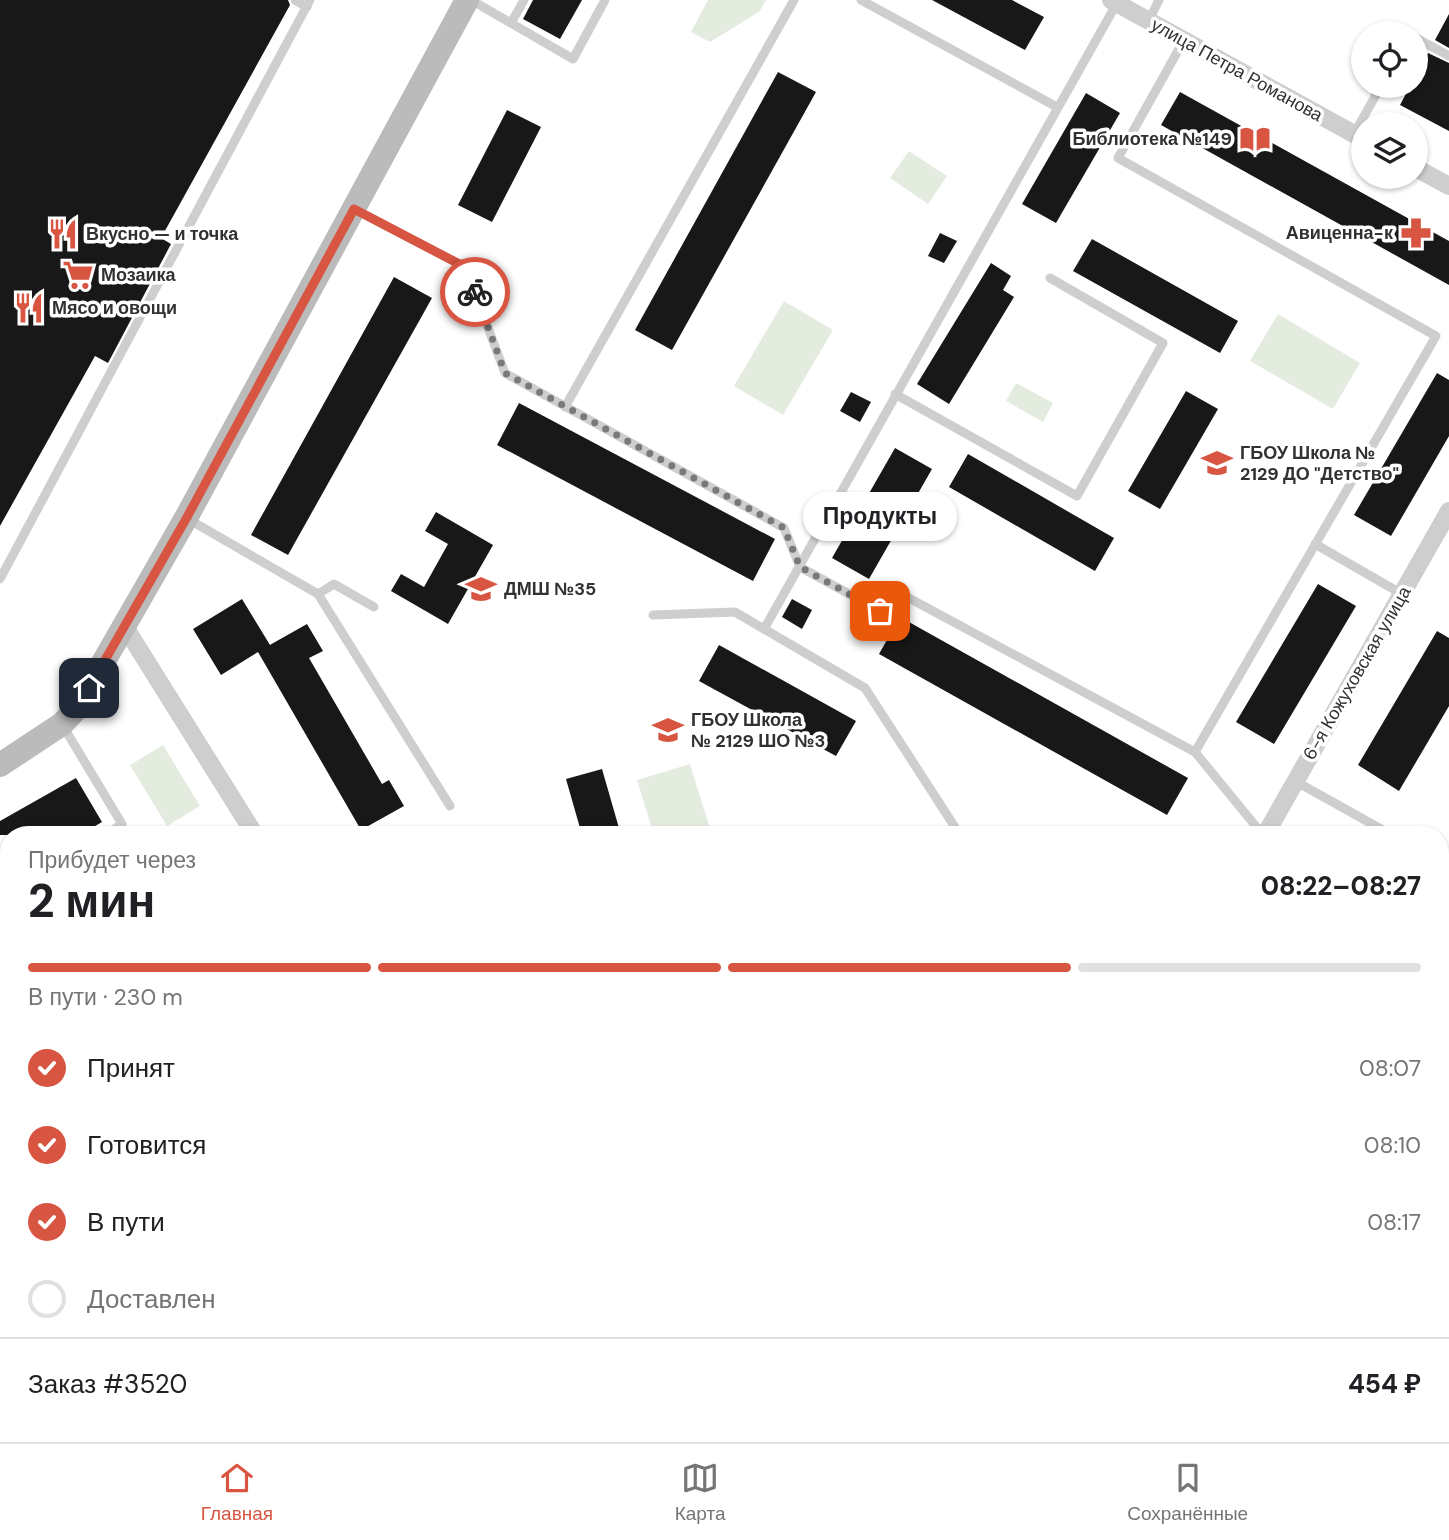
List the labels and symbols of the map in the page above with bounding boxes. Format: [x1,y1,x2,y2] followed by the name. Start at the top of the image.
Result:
[1147,13,1328,128] street label: улица Петра Романова
[1238,122,1272,156] library icon: Библиотека №149
[1072,127,1232,151] place label: Библиотека №149
[1399,216,1433,250] pharmacy icon: Авиценна-к
[46,217,80,251] restaurant icon: Вкусно — и точка
[1286,221,1394,245] place label: Авиценна-к
[86,222,239,246] place label: Вкусно — и точка
[440,257,510,327] courier
[61,258,95,292] supermarket icon: Мозаика
[101,263,177,287] place label: Мозаика
[12,291,46,325] restaurant icon: Мясо и овощи
[52,296,177,320] place label: Мясо и овощи
[1240,441,1399,486] place label: ГБОУ Школа № 2129 ДО "Детство"
[1200,446,1234,480] school or university icon: ГБОУ Школа № 2129 ДО "Детство"
[803,492,957,541] callout: Продукты
[464,572,498,606] school or university icon: ДМШ №35
[504,577,596,601] place label: ДМШ №35
[850,581,910,641] pin
[1297,581,1417,764] street label: 6-я Кожуховская улица
[59,658,119,718] pin
[691,708,825,753] place label: ГБОУ Школа № 2129 ШО №3
[651,713,685,747] school or university icon: ГБОУ Школа № 2129 ШО №3

